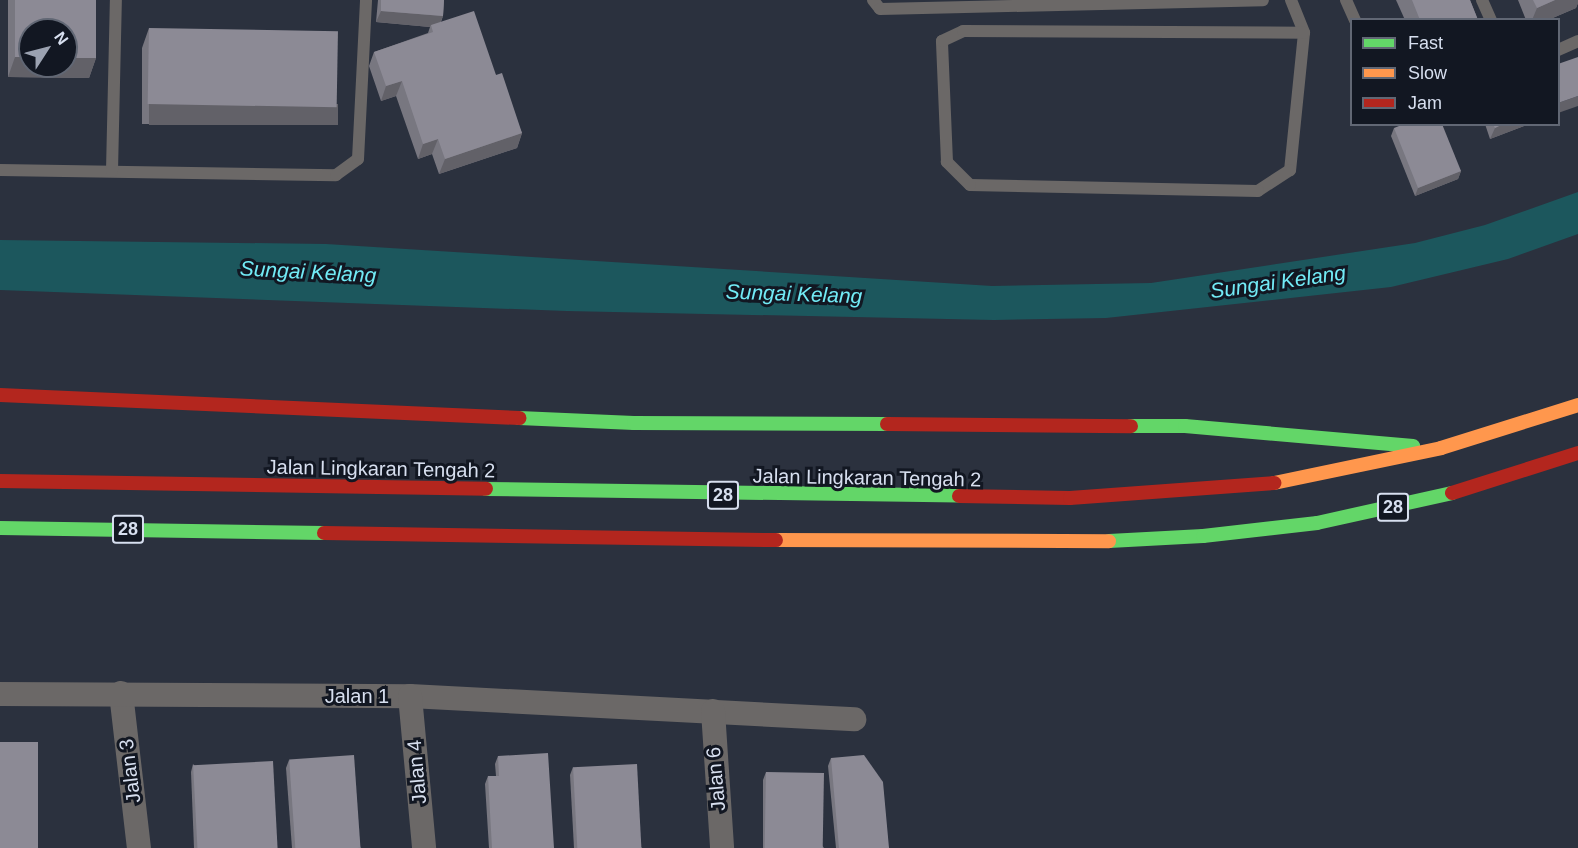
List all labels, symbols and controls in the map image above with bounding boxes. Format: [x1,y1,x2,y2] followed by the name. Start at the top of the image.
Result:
[18,18,78,78] north arrow
[1350,18,1560,126] legend
[51,29,72,48] text: N
[1408,33,1443,53] text: Fast
[1408,63,1447,83] text: Slow
[1408,93,1442,113] text: Jam
[239,256,377,288] water label: Sungai Kelang
[1209,260,1347,304] water label: Sungai Kelang
[725,279,863,309] water label: Sungai Kelang
[266,455,496,483] street label: Jalan Lingkaran Tengah 2
[752,464,982,492] street label: Jalan Lingkaran Tengah 2
[706,480,740,510] road number: 28
[1376,492,1410,522] road number: 28
[112,514,144,544] road number: 28
[325,684,389,708] street label: Jalan 1
[114,738,146,804] street label: Jalan 3
[402,739,432,805] street label: Jalan 4
[701,746,731,812] street label: Jalan 6

